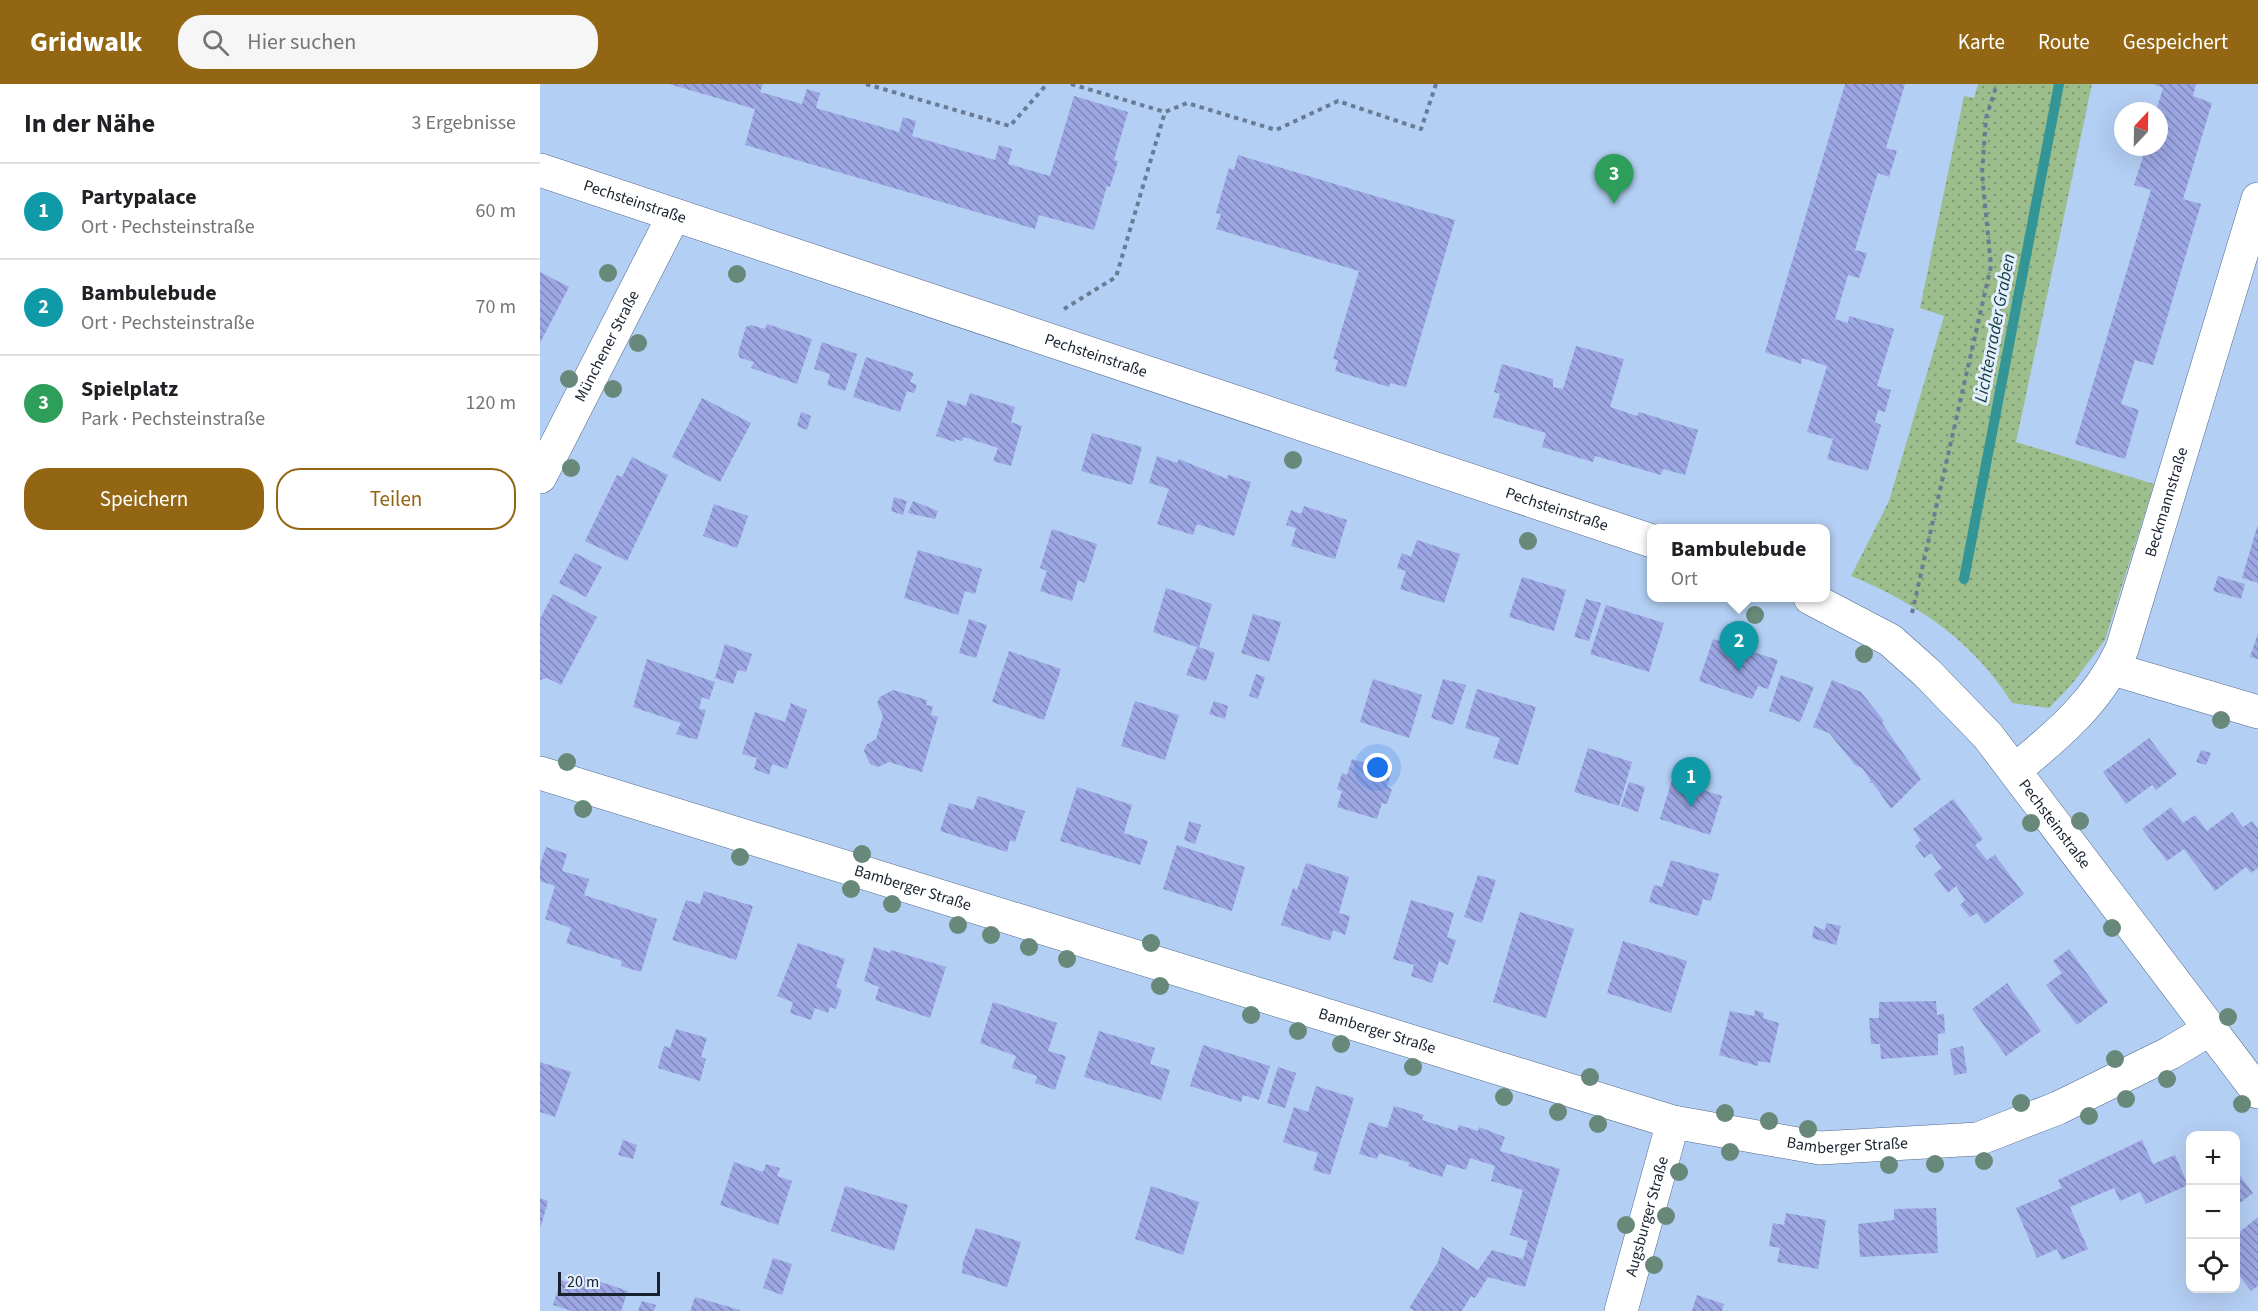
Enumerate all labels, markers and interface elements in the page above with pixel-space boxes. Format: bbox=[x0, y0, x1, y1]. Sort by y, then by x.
search box bbox=[178, 15, 598, 69]
text: Gridwalk bbox=[30, 22, 142, 62]
icon: search bbox=[199, 26, 232, 59]
text: Hier suchen bbox=[247, 26, 356, 58]
text: Karte bbox=[1958, 27, 2005, 57]
text: Route bbox=[2038, 27, 2090, 57]
text: Gespeichert bbox=[2123, 27, 2228, 57]
north arrow bbox=[2114, 102, 2168, 156]
text: In der Nähe bbox=[24, 105, 155, 142]
text: 3 Ergebnisse bbox=[411, 109, 516, 137]
pin: 3 bbox=[1594, 154, 1634, 204]
street label: Pechsteinstraße bbox=[581, 174, 689, 229]
text: Partypalace bbox=[81, 181, 197, 213]
text: 1 bbox=[38, 197, 49, 225]
text: 60 m bbox=[476, 197, 516, 225]
text: Ort · Pechsteinstraße bbox=[81, 213, 255, 241]
water label: Lichtenrader Graben bbox=[1968, 251, 2022, 405]
text: Bambulebude bbox=[81, 277, 217, 309]
street label: Münchener Straße bbox=[569, 287, 645, 406]
text: 2 bbox=[38, 293, 49, 321]
text: 70 m bbox=[476, 293, 516, 321]
text: Ort · Pechsteinstraße bbox=[81, 309, 255, 337]
street label: Pechsteinstraße bbox=[1042, 328, 1150, 383]
text: Spielplatz bbox=[81, 373, 178, 405]
text: 3 bbox=[38, 389, 49, 417]
text: 120 m bbox=[466, 389, 516, 417]
text: Park · Pechsteinstraße bbox=[81, 405, 265, 433]
street label: Beckmannstraße bbox=[2139, 445, 2193, 560]
button: Speichern bbox=[24, 468, 264, 530]
button: Teilen bbox=[276, 468, 516, 530]
street label: Pechsteinstraße bbox=[1503, 482, 1611, 537]
popup bbox=[1647, 524, 1830, 602]
text: Bambulebude bbox=[1671, 533, 1806, 565]
text: Ort bbox=[1671, 565, 1698, 593]
pin: 2 bbox=[1720, 622, 1758, 671]
your location bbox=[1363, 753, 1392, 782]
pin: 1 bbox=[1672, 758, 1710, 807]
street label: Pechsteinstraße bbox=[2014, 775, 2096, 873]
street label: Bamberger Straße bbox=[851, 859, 974, 916]
street label: Bamberger Straße bbox=[1316, 1002, 1439, 1059]
street label: Bamberger Straße bbox=[1785, 1131, 1909, 1159]
map controls bbox=[2186, 1131, 2240, 1293]
button: + bbox=[2186, 1131, 2240, 1185]
street label: Augsburger Straße bbox=[1620, 1154, 1674, 1279]
button: − bbox=[2186, 1185, 2240, 1239]
button: locate bbox=[2186, 1239, 2240, 1293]
scale bar bbox=[558, 1269, 660, 1296]
text: 20 m bbox=[567, 1271, 599, 1293]

